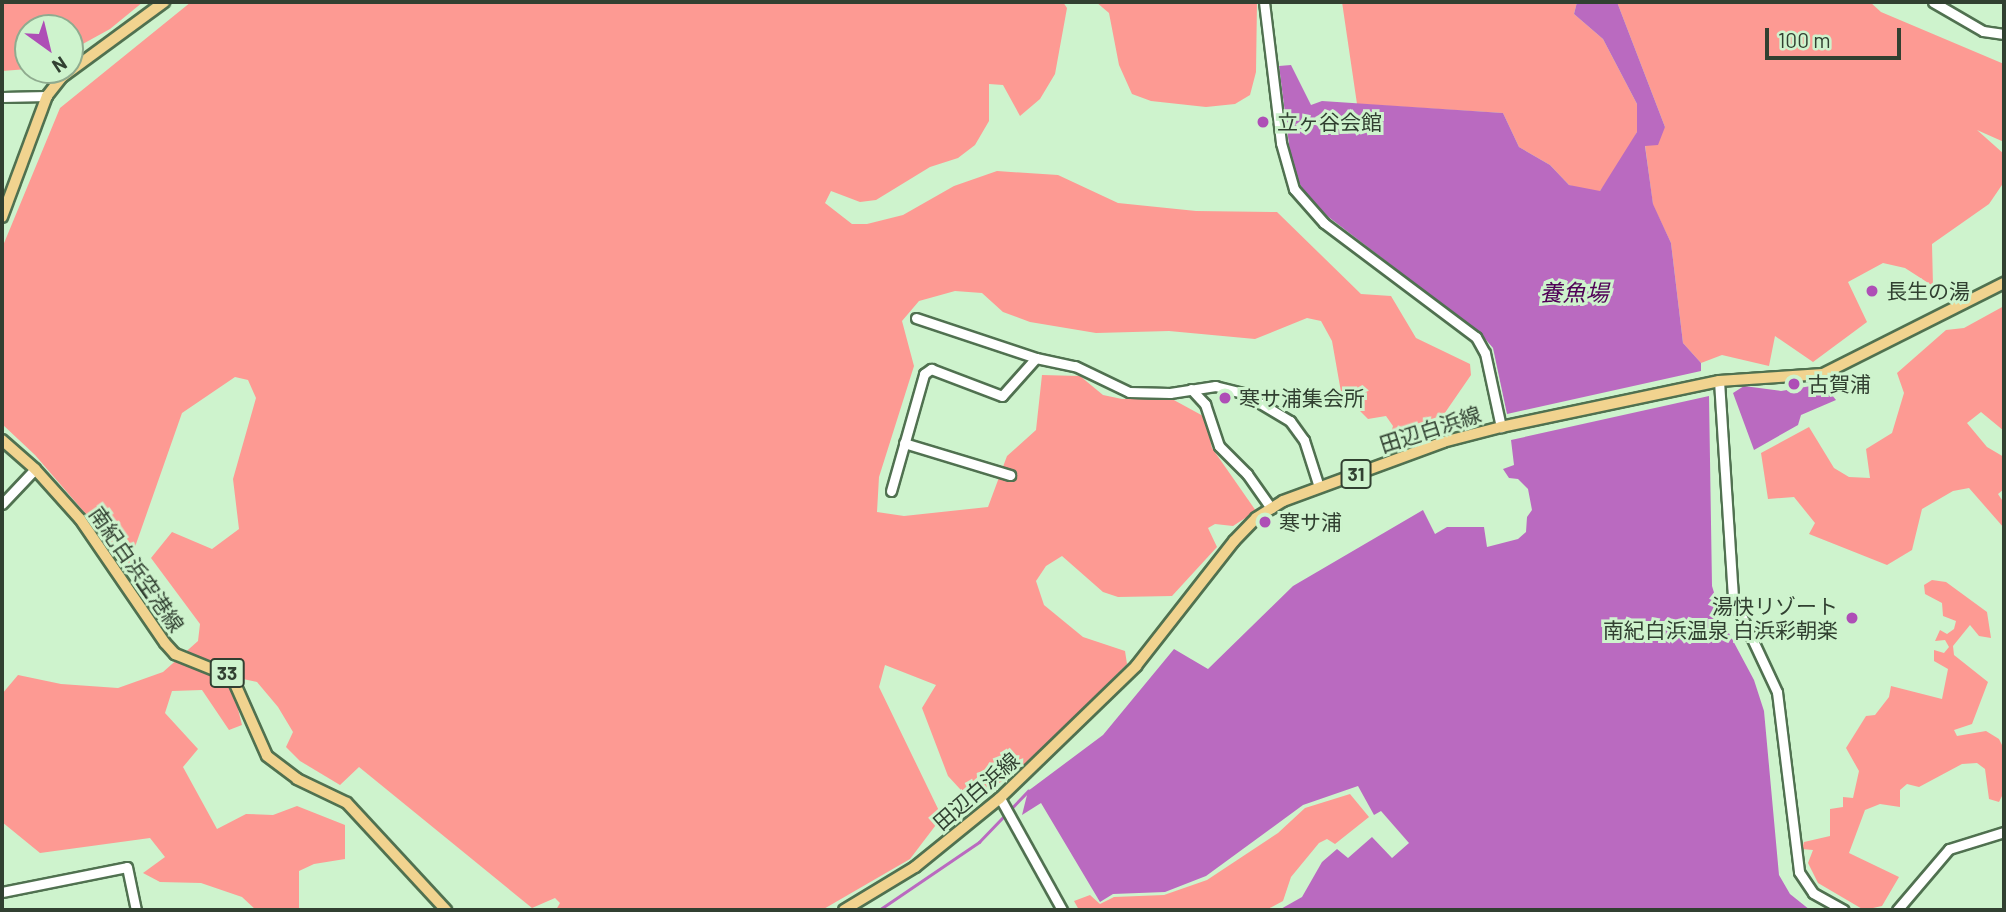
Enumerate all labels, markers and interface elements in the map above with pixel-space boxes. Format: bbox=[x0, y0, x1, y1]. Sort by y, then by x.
north arrow bbox=[14, 14, 84, 84]
scale bar bbox=[1768, 14, 1904, 58]
text: 100 m bbox=[1778, 27, 1831, 52]
text: N bbox=[48, 52, 72, 78]
place label: 立ヶ谷会館 bbox=[1277, 109, 1382, 135]
marker: 立ヶ谷会館 bbox=[1255, 114, 1271, 130]
water label: 養魚場 bbox=[1540, 278, 1608, 306]
place label: 長生の湯 bbox=[1886, 278, 1970, 304]
marker: 長生の湯 bbox=[1864, 283, 1880, 299]
place label: 古賀浦 bbox=[1808, 371, 1871, 397]
marker: 古賀浦 bbox=[1786, 376, 1802, 392]
place label: 寒サ浦集会所 bbox=[1239, 385, 1365, 411]
marker: 寒サ浦集会所 bbox=[1217, 390, 1233, 406]
street label: 田辺白浜線 bbox=[1376, 401, 1484, 457]
road number: 31 bbox=[1340, 458, 1372, 489]
street label: 南紀白浜空港線 bbox=[85, 502, 189, 636]
place label: 寒サ浦 bbox=[1279, 509, 1342, 535]
marker: 寒サ浦 bbox=[1257, 514, 1273, 530]
place label: 湯快リゾート 南紀白浜温泉 白浜彩朝楽 bbox=[1603, 593, 1838, 643]
marker: 湯快リゾート 南紀白浜温泉 白浜彩朝楽 bbox=[1844, 610, 1860, 626]
road number: 33 bbox=[210, 658, 244, 688]
street label: 田辺白浜線 bbox=[928, 747, 1024, 835]

